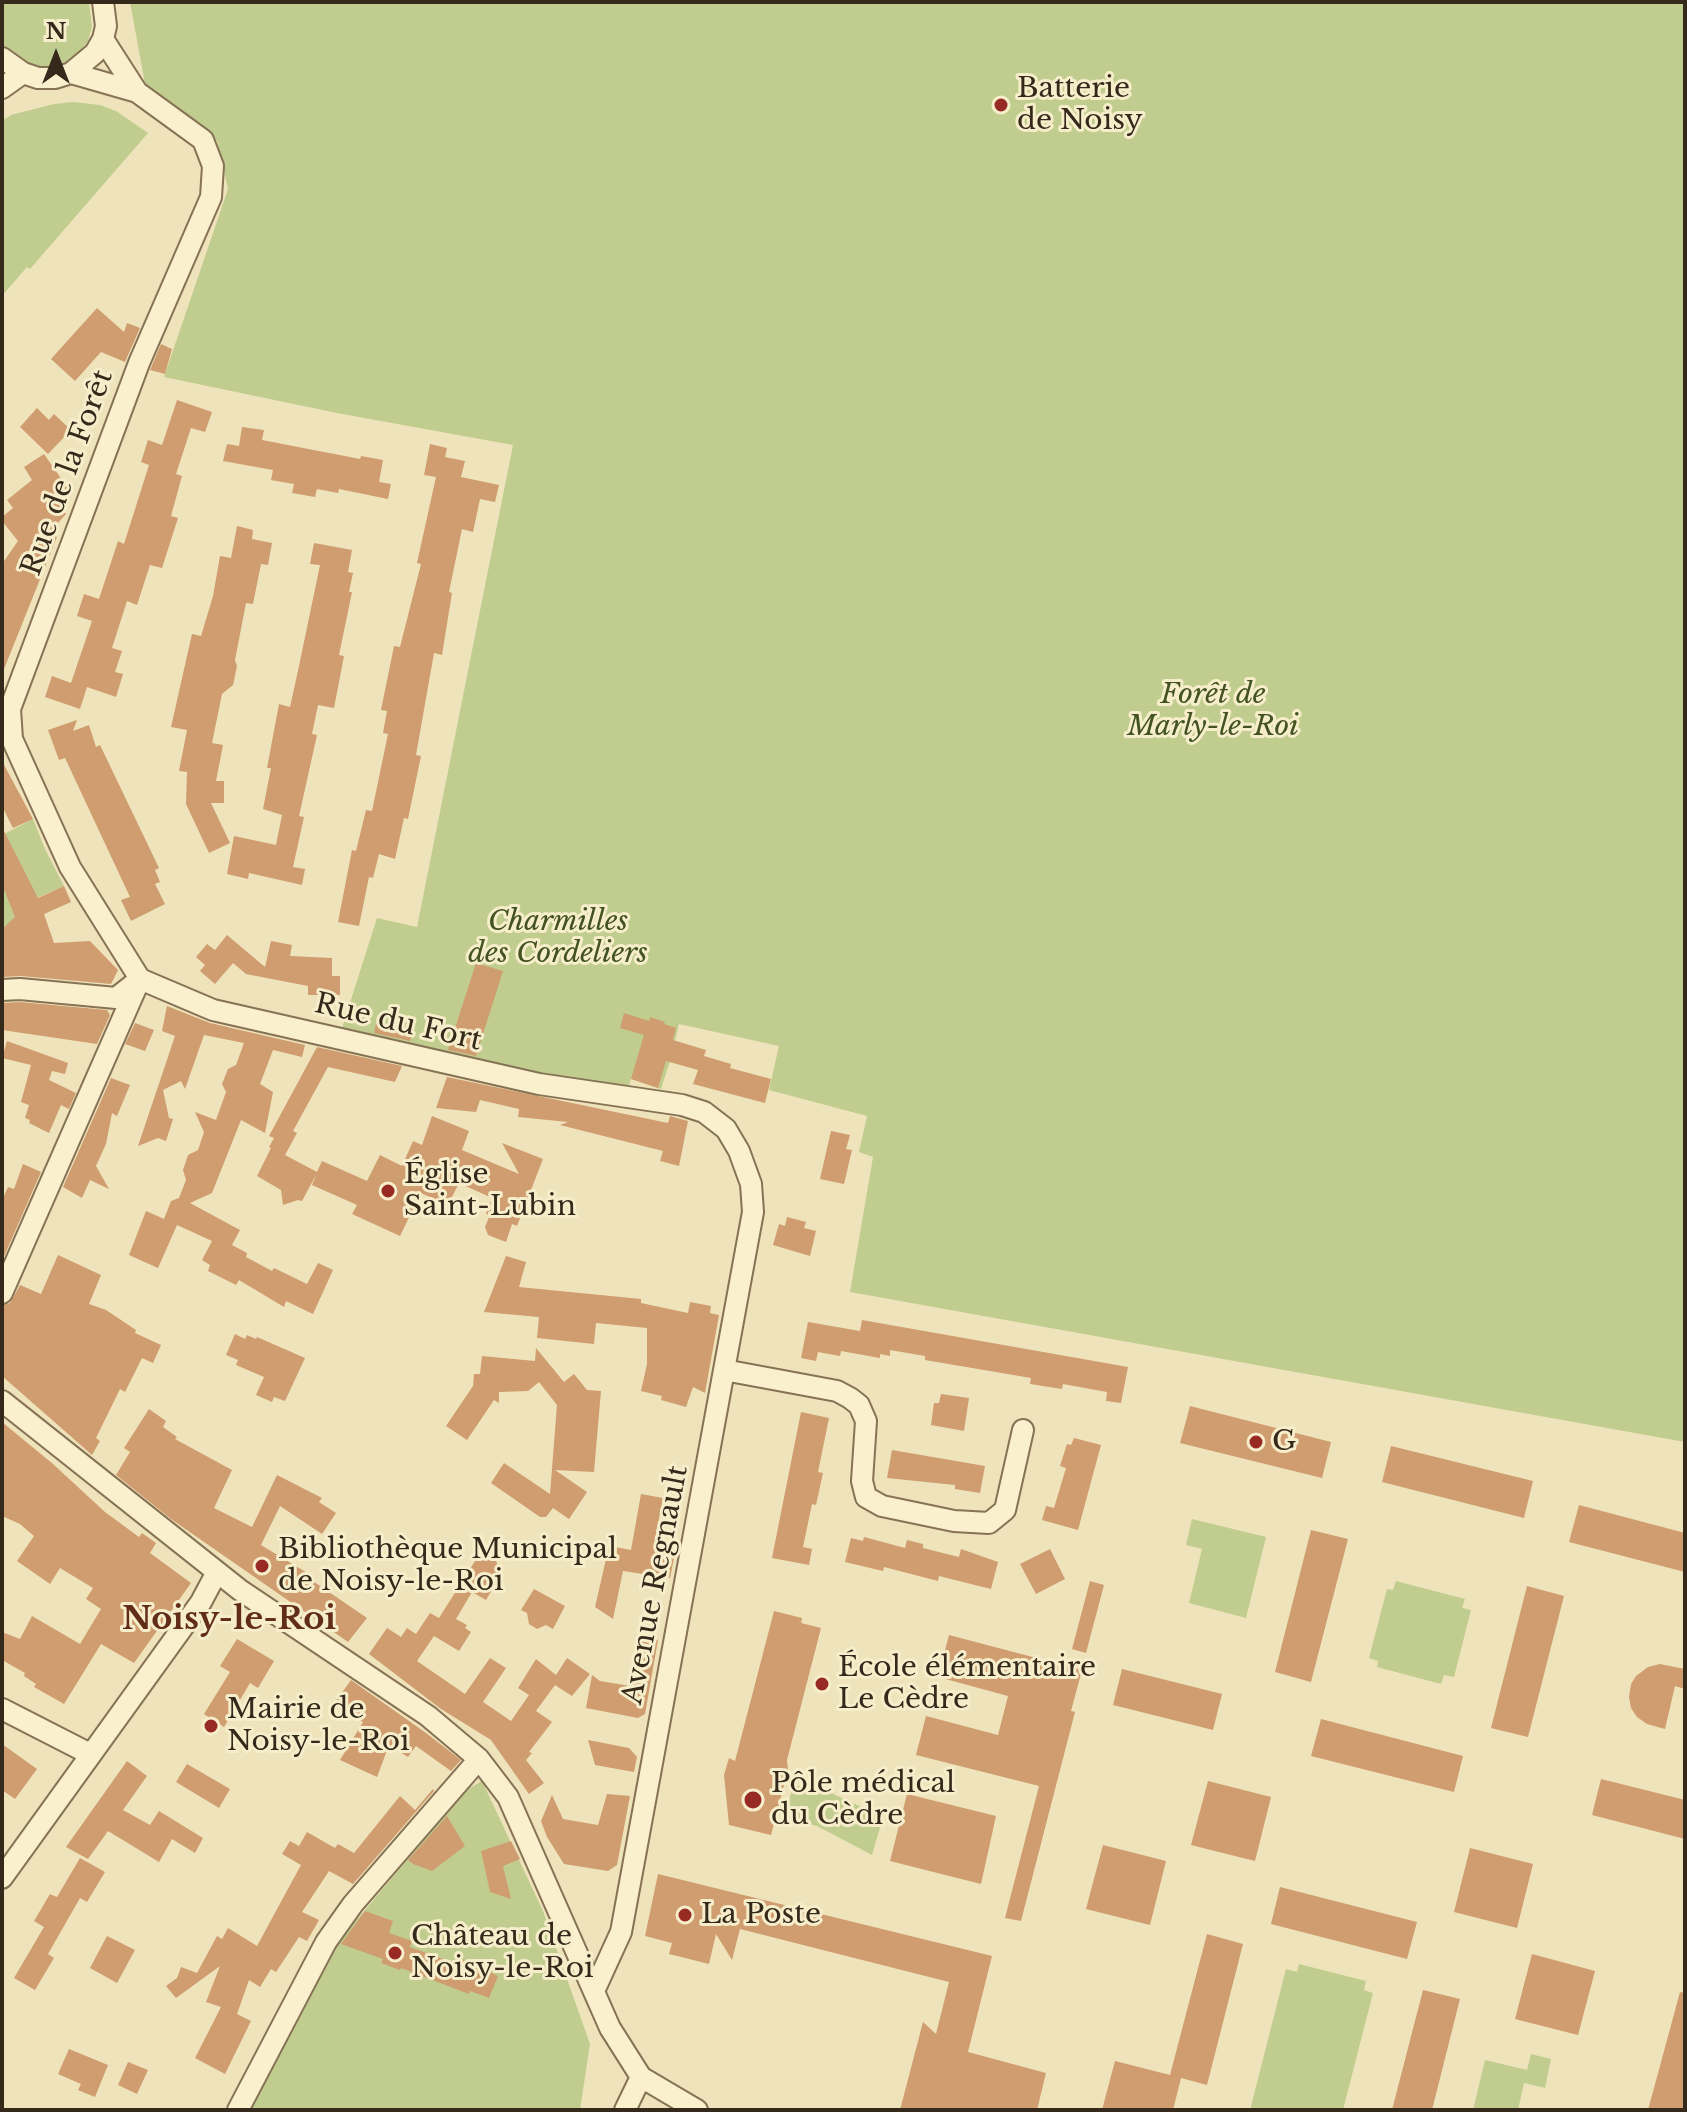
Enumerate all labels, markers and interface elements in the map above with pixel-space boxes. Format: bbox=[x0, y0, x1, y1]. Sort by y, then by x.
north arrow bbox=[16, 16, 96, 96]
text: N bbox=[46, 18, 66, 45]
place label: Batterie de Noisy bbox=[1017, 72, 1143, 138]
marker: Batterie de Noisy bbox=[992, 96, 1010, 114]
street label: Rue de la Forêt bbox=[15, 366, 121, 580]
park label: Forêt de Marly-le-Roi bbox=[1127, 678, 1299, 744]
park label: Charmilles des Cordeliers bbox=[468, 905, 648, 971]
street label: Rue du Fort bbox=[311, 987, 485, 1059]
place label: Église Saint-Lubin bbox=[404, 1158, 576, 1224]
marker: Église Saint-Lubin bbox=[379, 1182, 397, 1200]
place label: G bbox=[1272, 1425, 1296, 1459]
marker: G bbox=[1247, 1433, 1265, 1451]
street label: Avenue Regnault bbox=[616, 1463, 696, 1707]
place label: Bibliothèque Municipal de Noisy-le-Roi bbox=[278, 1533, 617, 1599]
marker: Bibliothèque Municipal de Noisy-le-Roi bbox=[253, 1557, 271, 1575]
district label: Noisy-le-Roi bbox=[122, 1601, 336, 1639]
place label: École élémentaire Le Cèdre bbox=[838, 1651, 1096, 1717]
marker: École élémentaire Le Cèdre bbox=[813, 1675, 831, 1693]
place label: Mairie de Noisy-le-Roi bbox=[227, 1693, 410, 1759]
marker: Mairie de Noisy-le-Roi bbox=[202, 1717, 220, 1735]
place label: Pôle médical du Cèdre bbox=[771, 1767, 955, 1833]
marker: Pôle médical du Cèdre bbox=[742, 1789, 764, 1811]
place label: La Poste bbox=[701, 1898, 821, 1932]
marker: La Poste bbox=[676, 1906, 694, 1924]
place label: Château de Noisy-le-Roi bbox=[411, 1920, 594, 1986]
marker: Château de Noisy-le-Roi bbox=[386, 1944, 404, 1962]

